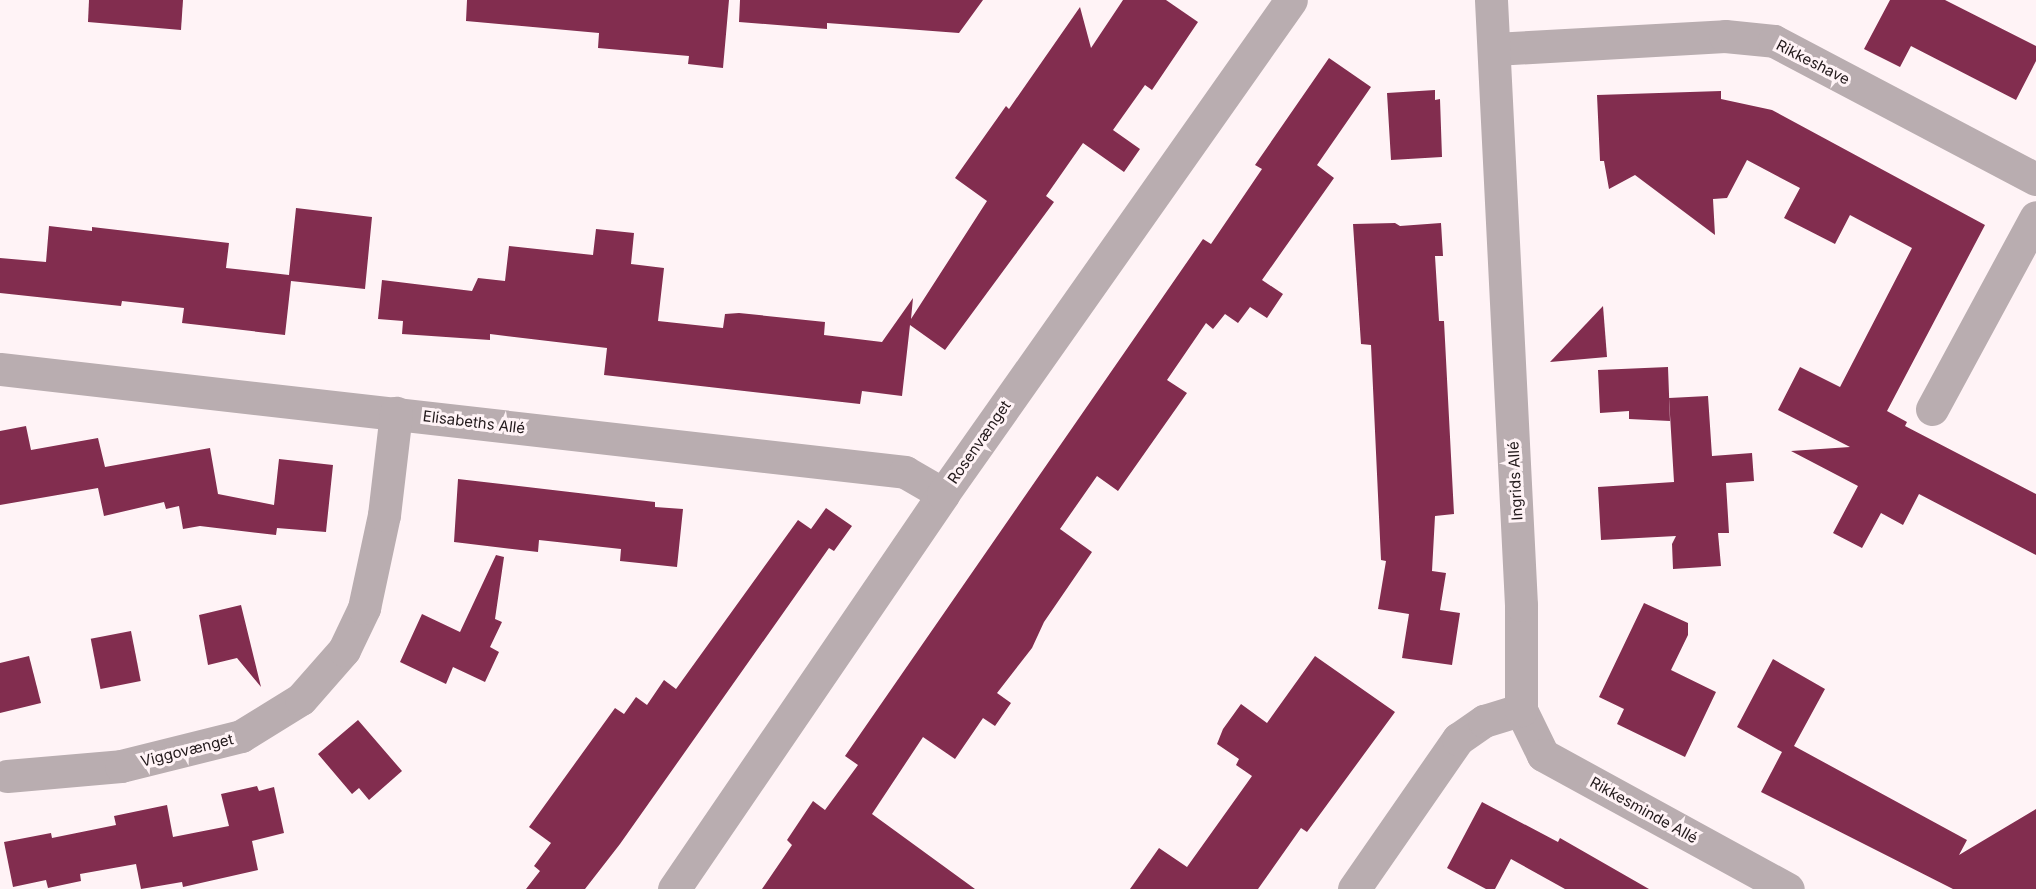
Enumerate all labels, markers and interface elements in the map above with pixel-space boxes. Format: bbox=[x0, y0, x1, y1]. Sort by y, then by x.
street label: Rikkeshave bbox=[1773, 36, 1853, 88]
street label: Rosenvænget bbox=[944, 397, 1014, 487]
street label: Elisabeths Allé bbox=[422, 407, 526, 437]
street label: Ingrids Allé bbox=[1504, 441, 1526, 521]
street label: Viggovænget bbox=[139, 730, 235, 770]
street label: Rikkesminde Allé bbox=[1587, 773, 1701, 847]

